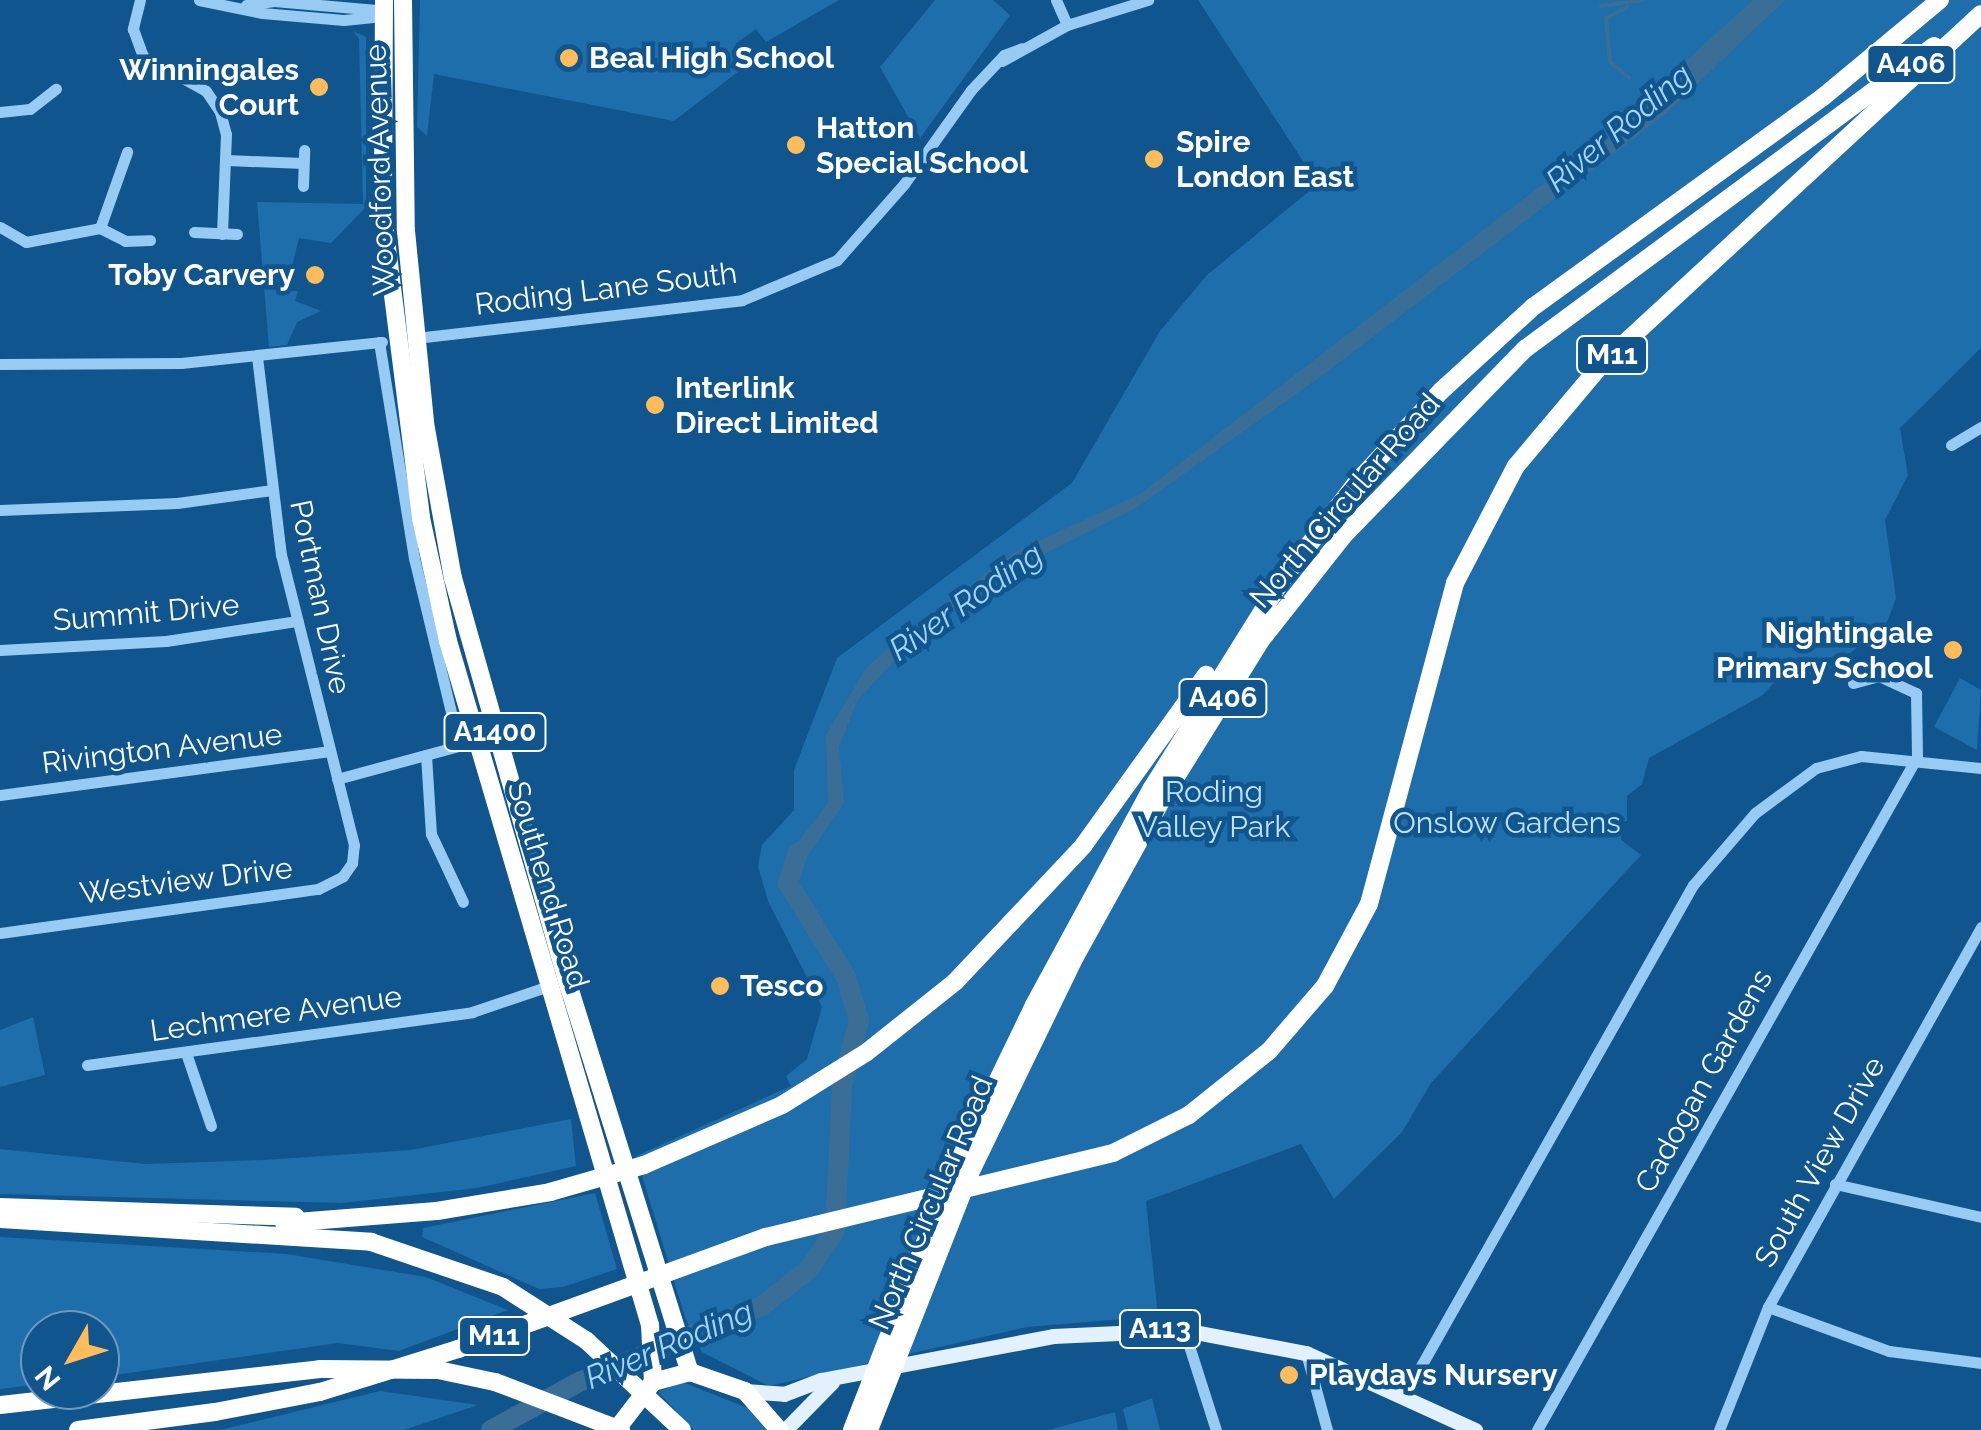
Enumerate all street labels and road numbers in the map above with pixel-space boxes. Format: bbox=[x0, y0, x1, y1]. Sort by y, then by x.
road number: A406 bbox=[1866, 41, 1956, 87]
street label: Woodford Avenue bbox=[358, 43, 402, 297]
street label: Roding Lane South bbox=[473, 255, 739, 323]
road number: M11 bbox=[1574, 332, 1650, 378]
street label: North Circular Road bbox=[1242, 386, 1448, 616]
street label: Portman Drive bbox=[282, 497, 358, 697]
street label: Summit Drive bbox=[51, 587, 241, 639]
road number: A406 bbox=[1178, 675, 1268, 721]
road number: A1400 bbox=[442, 709, 548, 755]
street label: Rivington Avenue bbox=[39, 716, 285, 782]
street label: Southend Road bbox=[499, 777, 597, 993]
street label: Westview Drive bbox=[77, 850, 295, 912]
street label: Cadogan Gardens bbox=[1628, 963, 1780, 1199]
street label: Lechmere Avenue bbox=[147, 978, 405, 1050]
street label: South View Drive bbox=[1747, 1050, 1893, 1274]
street label: North Circular Road bbox=[861, 1071, 1001, 1335]
road number: A113 bbox=[1118, 1306, 1202, 1352]
road number: M11 bbox=[456, 1313, 532, 1359]

